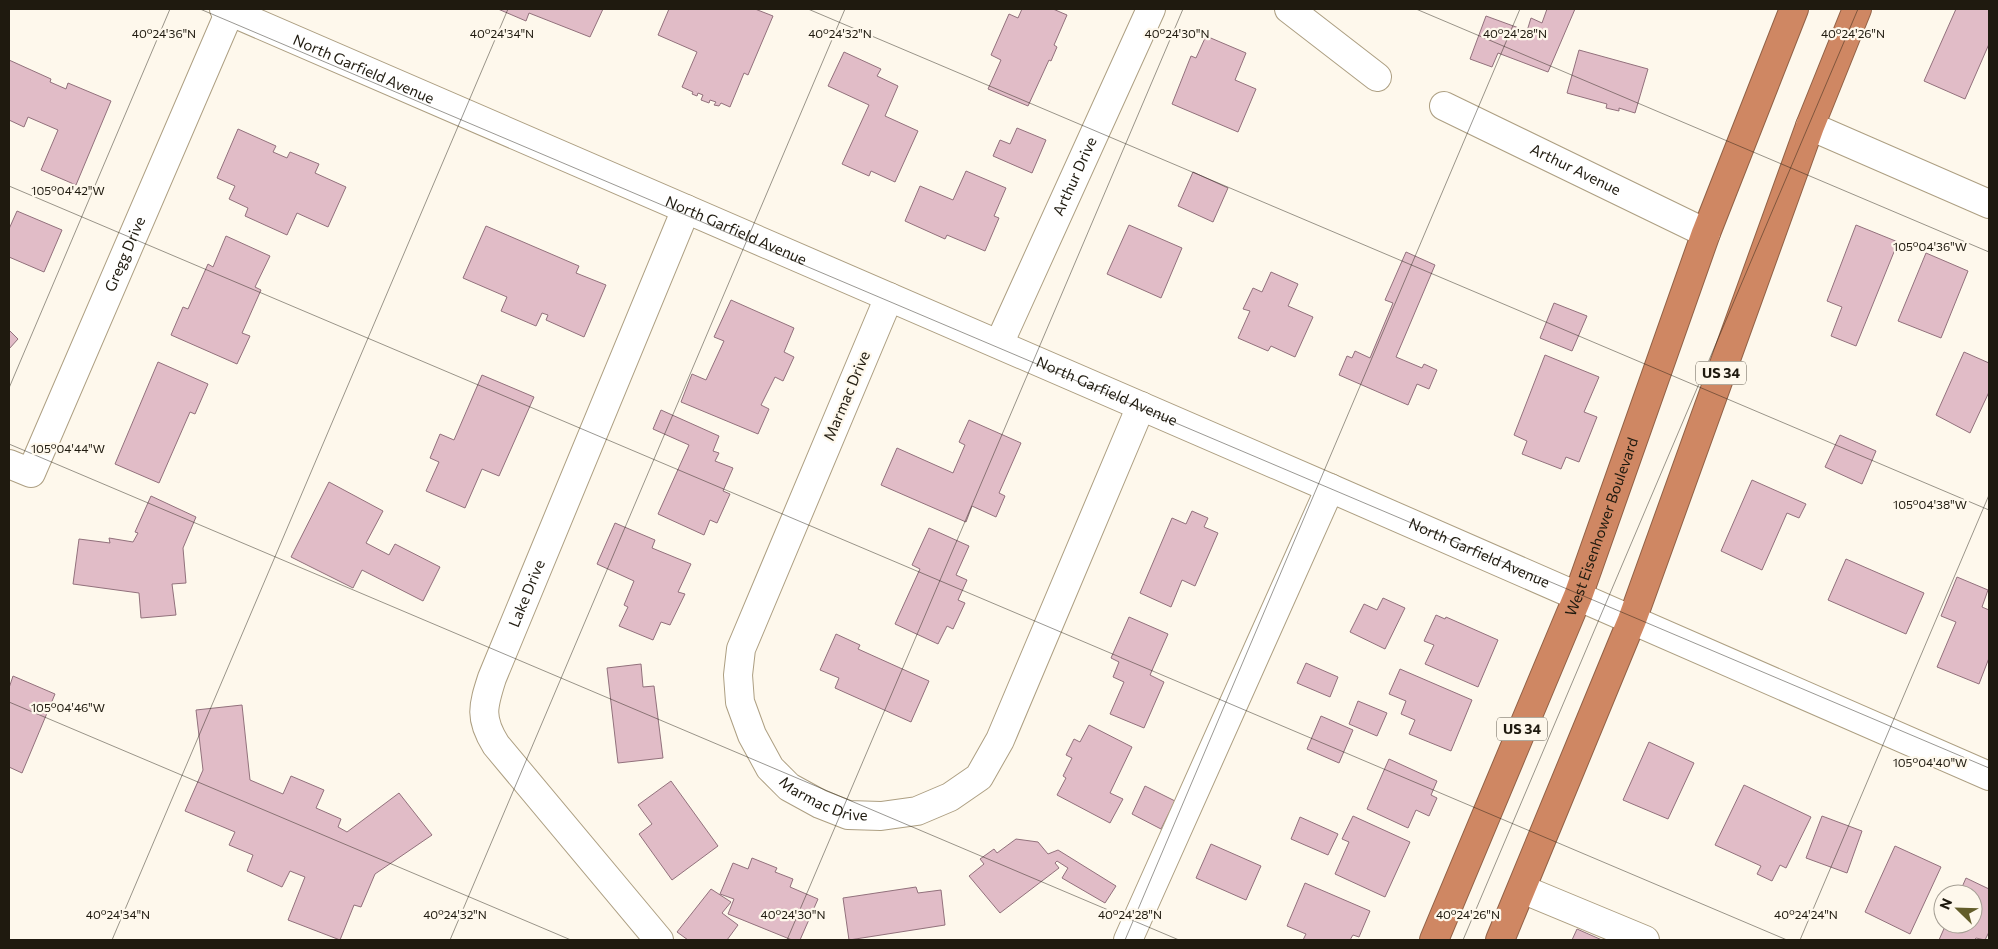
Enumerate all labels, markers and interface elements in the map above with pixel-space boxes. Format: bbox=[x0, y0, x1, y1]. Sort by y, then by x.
text: 40°24'36"N bbox=[132, 26, 196, 40]
text: 40°24'34"N bbox=[470, 26, 534, 40]
text: 40°24'32"N bbox=[808, 26, 872, 40]
text: 40°24'30"N bbox=[1145, 26, 1209, 40]
text: 40°24'28"N bbox=[1483, 26, 1547, 40]
text: 40°24'26"N bbox=[1821, 26, 1885, 40]
street label: North Garfield Avenue bbox=[291, 30, 437, 107]
street label: Arthur Drive bbox=[1048, 134, 1100, 218]
street label: Arthur Avenue bbox=[1528, 139, 1624, 198]
text: 105°04'42"W bbox=[31, 183, 105, 197]
street label: North Garfield Avenue bbox=[663, 191, 810, 268]
street label: Gregg Drive bbox=[100, 213, 148, 294]
text: 105°04'36"W bbox=[1893, 239, 1967, 253]
street label: Marmac Drive bbox=[819, 348, 873, 443]
street label: North Garfield Avenue bbox=[1034, 352, 1181, 429]
road number: US 34 bbox=[1696, 362, 1746, 384]
street label: West Eisenhower Boulevard bbox=[1561, 435, 1641, 619]
text: 105°04'44"W bbox=[31, 441, 105, 455]
text: 105°04'38"W bbox=[1893, 497, 1967, 511]
street label: North Garfield Avenue bbox=[1406, 514, 1553, 591]
street label: Lake Drive bbox=[504, 557, 548, 630]
text: 105°04'46"W bbox=[31, 700, 105, 714]
road number: US 34 bbox=[1497, 718, 1547, 741]
text: 105°04'40"W bbox=[1893, 755, 1967, 769]
street label: Marmac Drive bbox=[776, 773, 868, 824]
north arrow bbox=[1933, 884, 1983, 934]
text: N bbox=[1936, 896, 1955, 912]
text: 40°24'34"N bbox=[86, 907, 150, 921]
text: 40°24'32"N bbox=[423, 907, 487, 921]
text: 40°24'30"N bbox=[761, 907, 825, 921]
text: 40°24'28"N bbox=[1098, 907, 1162, 921]
text: 40°24'26"N bbox=[1436, 907, 1500, 921]
text: 40°24'24"N bbox=[1774, 907, 1838, 921]

